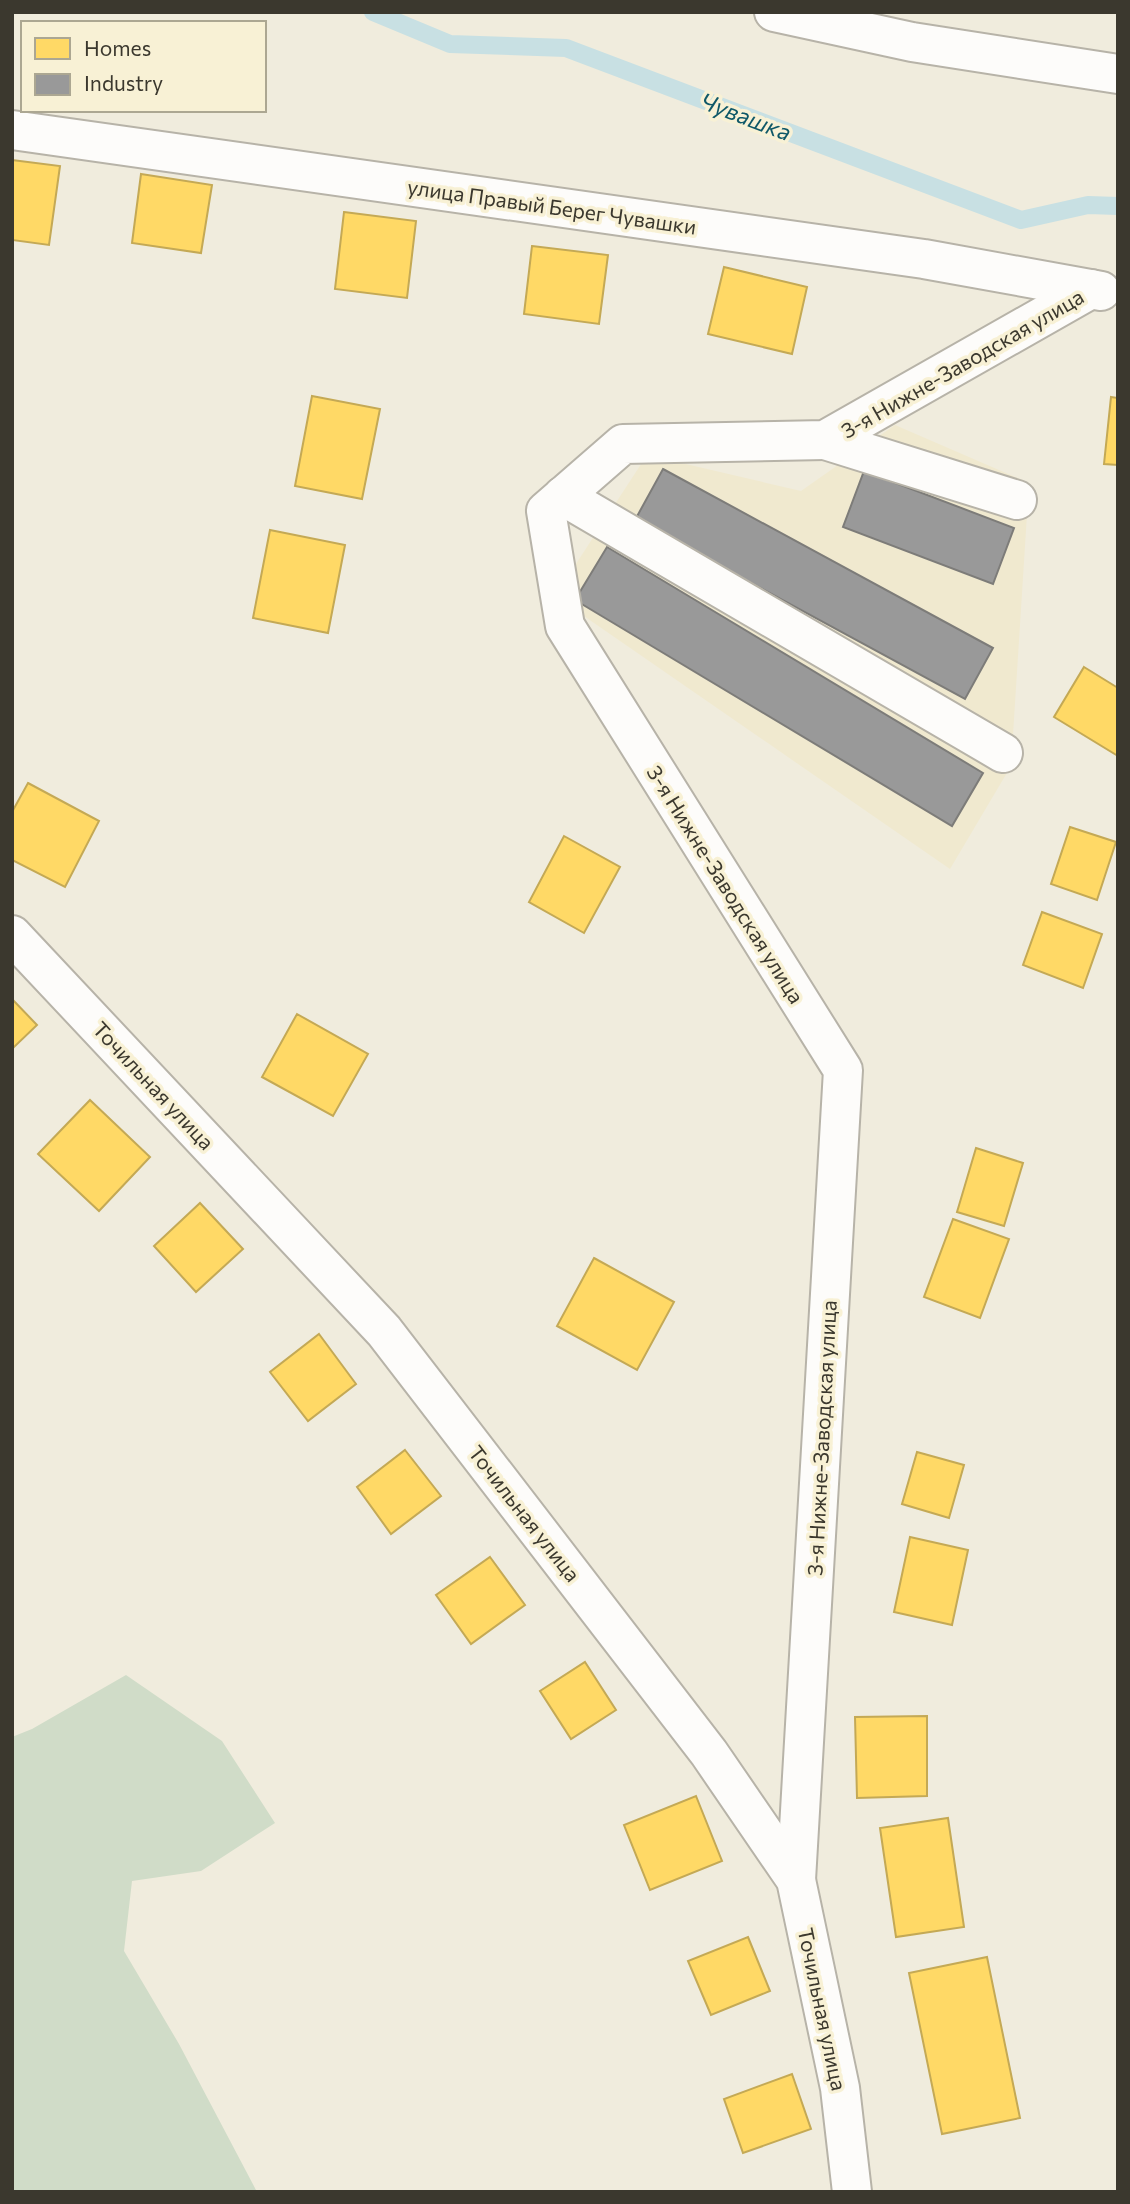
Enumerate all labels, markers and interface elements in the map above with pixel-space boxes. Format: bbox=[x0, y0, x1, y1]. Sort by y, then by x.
legend bbox=[21, 21, 266, 112]
text: Homes bbox=[84, 35, 151, 60]
text: Industry bbox=[84, 70, 163, 95]
water label: Чувашка bbox=[697, 86, 795, 146]
street label: улица Правый Берег Чувашки bbox=[406, 173, 698, 239]
street label: 3-я Нижне-Заводская улица bbox=[836, 283, 1088, 443]
street label: 3-я Нижне-Заводская улица bbox=[642, 760, 810, 1008]
street label: Точильная улица bbox=[88, 1016, 220, 1154]
street label: 3-я Нижне-Заводская улица bbox=[801, 1300, 841, 1576]
street label: Точильная улица bbox=[464, 1440, 586, 1586]
street label: Точильная улица bbox=[794, 1925, 852, 2093]

